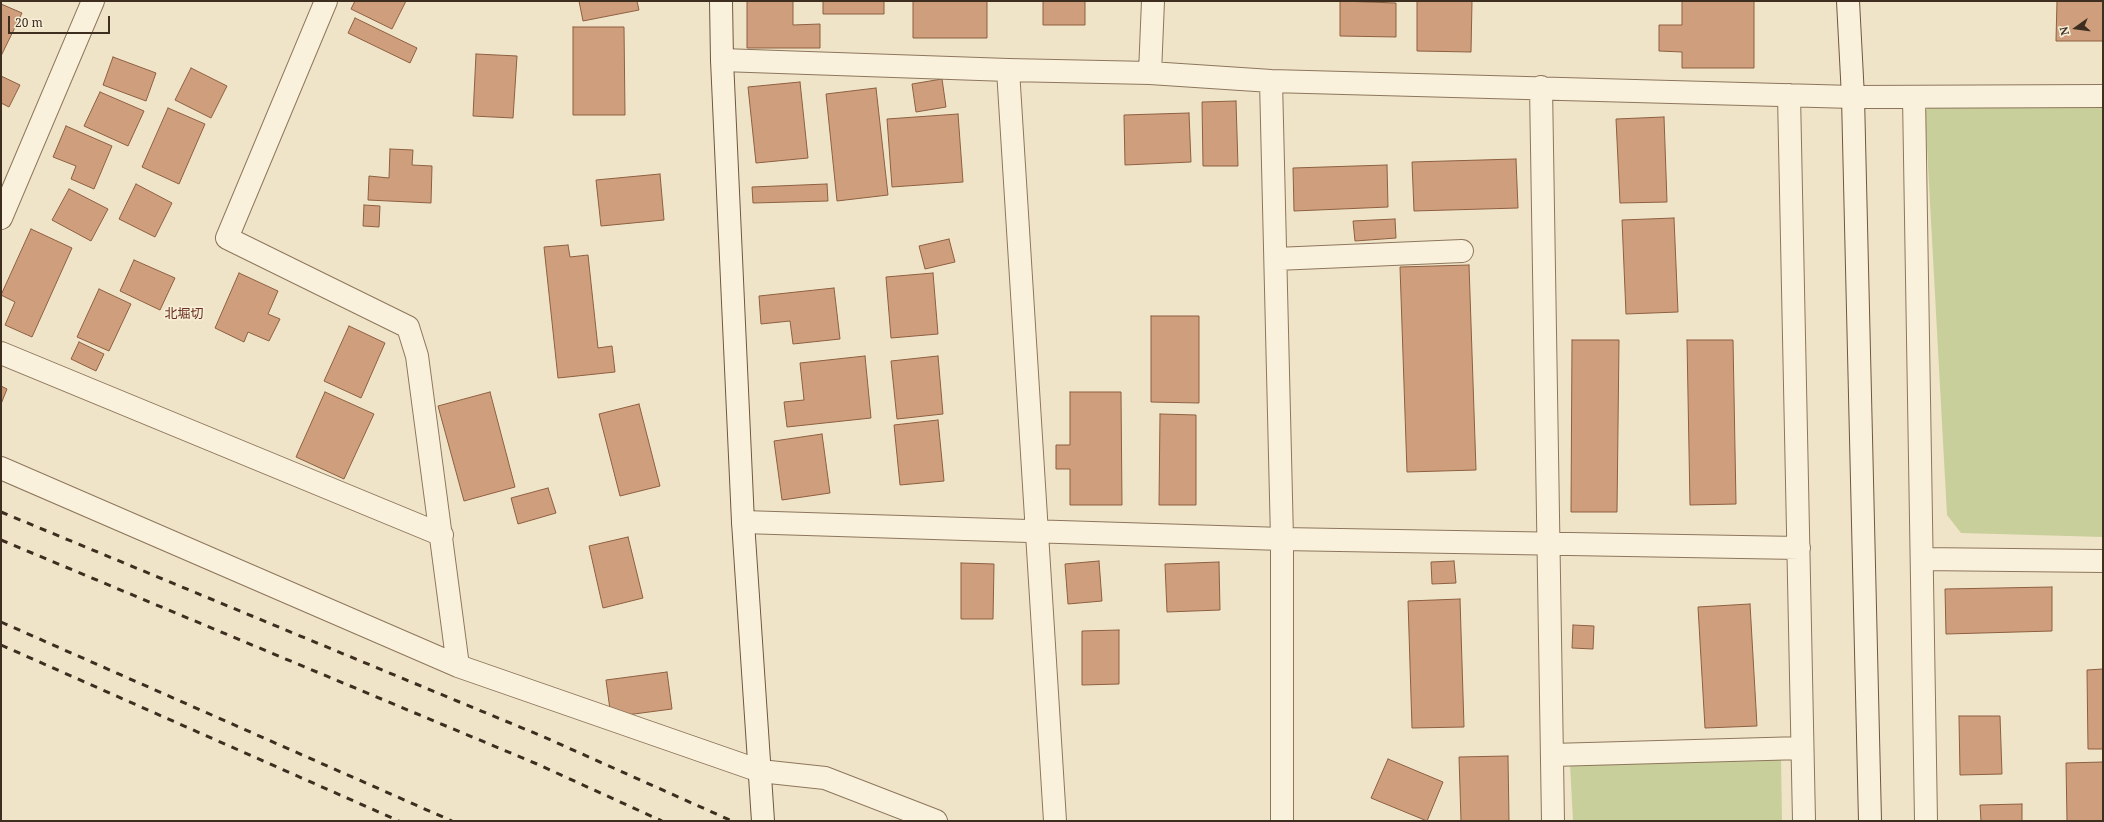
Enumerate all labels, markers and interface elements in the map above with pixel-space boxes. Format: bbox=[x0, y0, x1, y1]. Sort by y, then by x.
scale bar bbox=[10, 8, 112, 34]
north arrow bbox=[2056, 8, 2096, 48]
text: 20 m bbox=[15, 14, 43, 31]
text: N bbox=[2056, 25, 2072, 37]
district label: 北堀切 bbox=[165, 306, 203, 322]

